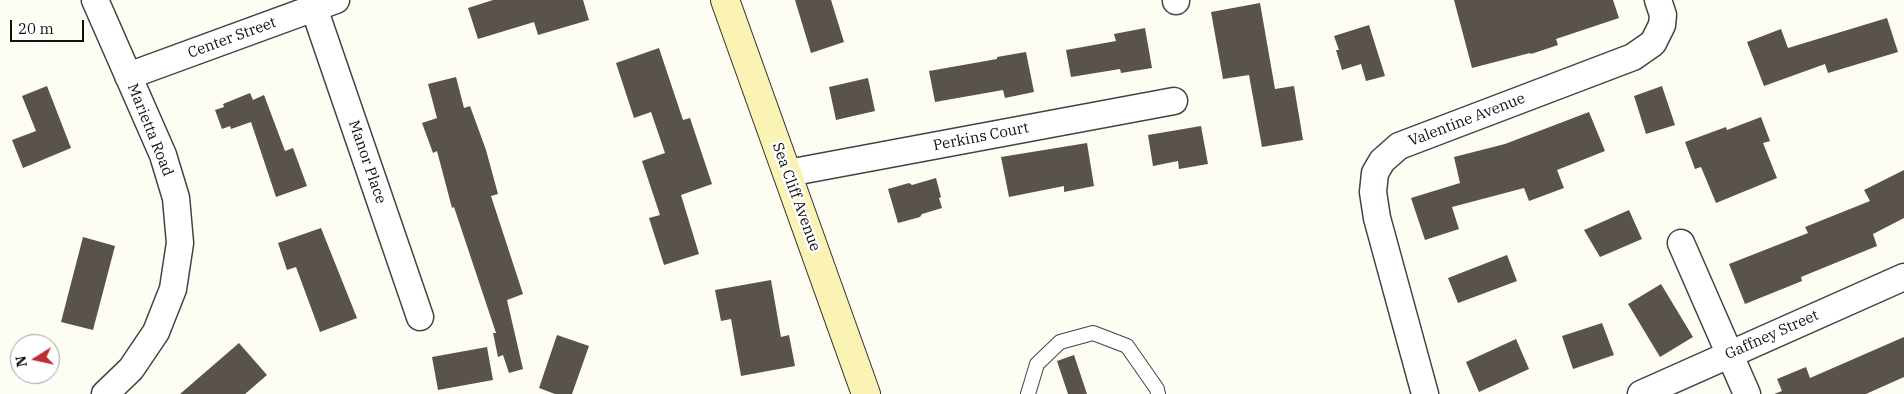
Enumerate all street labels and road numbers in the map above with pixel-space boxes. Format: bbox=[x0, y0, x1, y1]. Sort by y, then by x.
street label: Center Street bbox=[185, 14, 279, 62]
street label: Marietta Road bbox=[123, 81, 177, 179]
street label: Valentine Avenue bbox=[1406, 90, 1528, 150]
street label: Manor Place bbox=[344, 118, 390, 206]
street label: Perkins Court bbox=[932, 119, 1030, 155]
street label: Sea Cliff Avenue bbox=[768, 140, 824, 254]
street label: Gaffney Street bbox=[1722, 306, 1822, 364]

